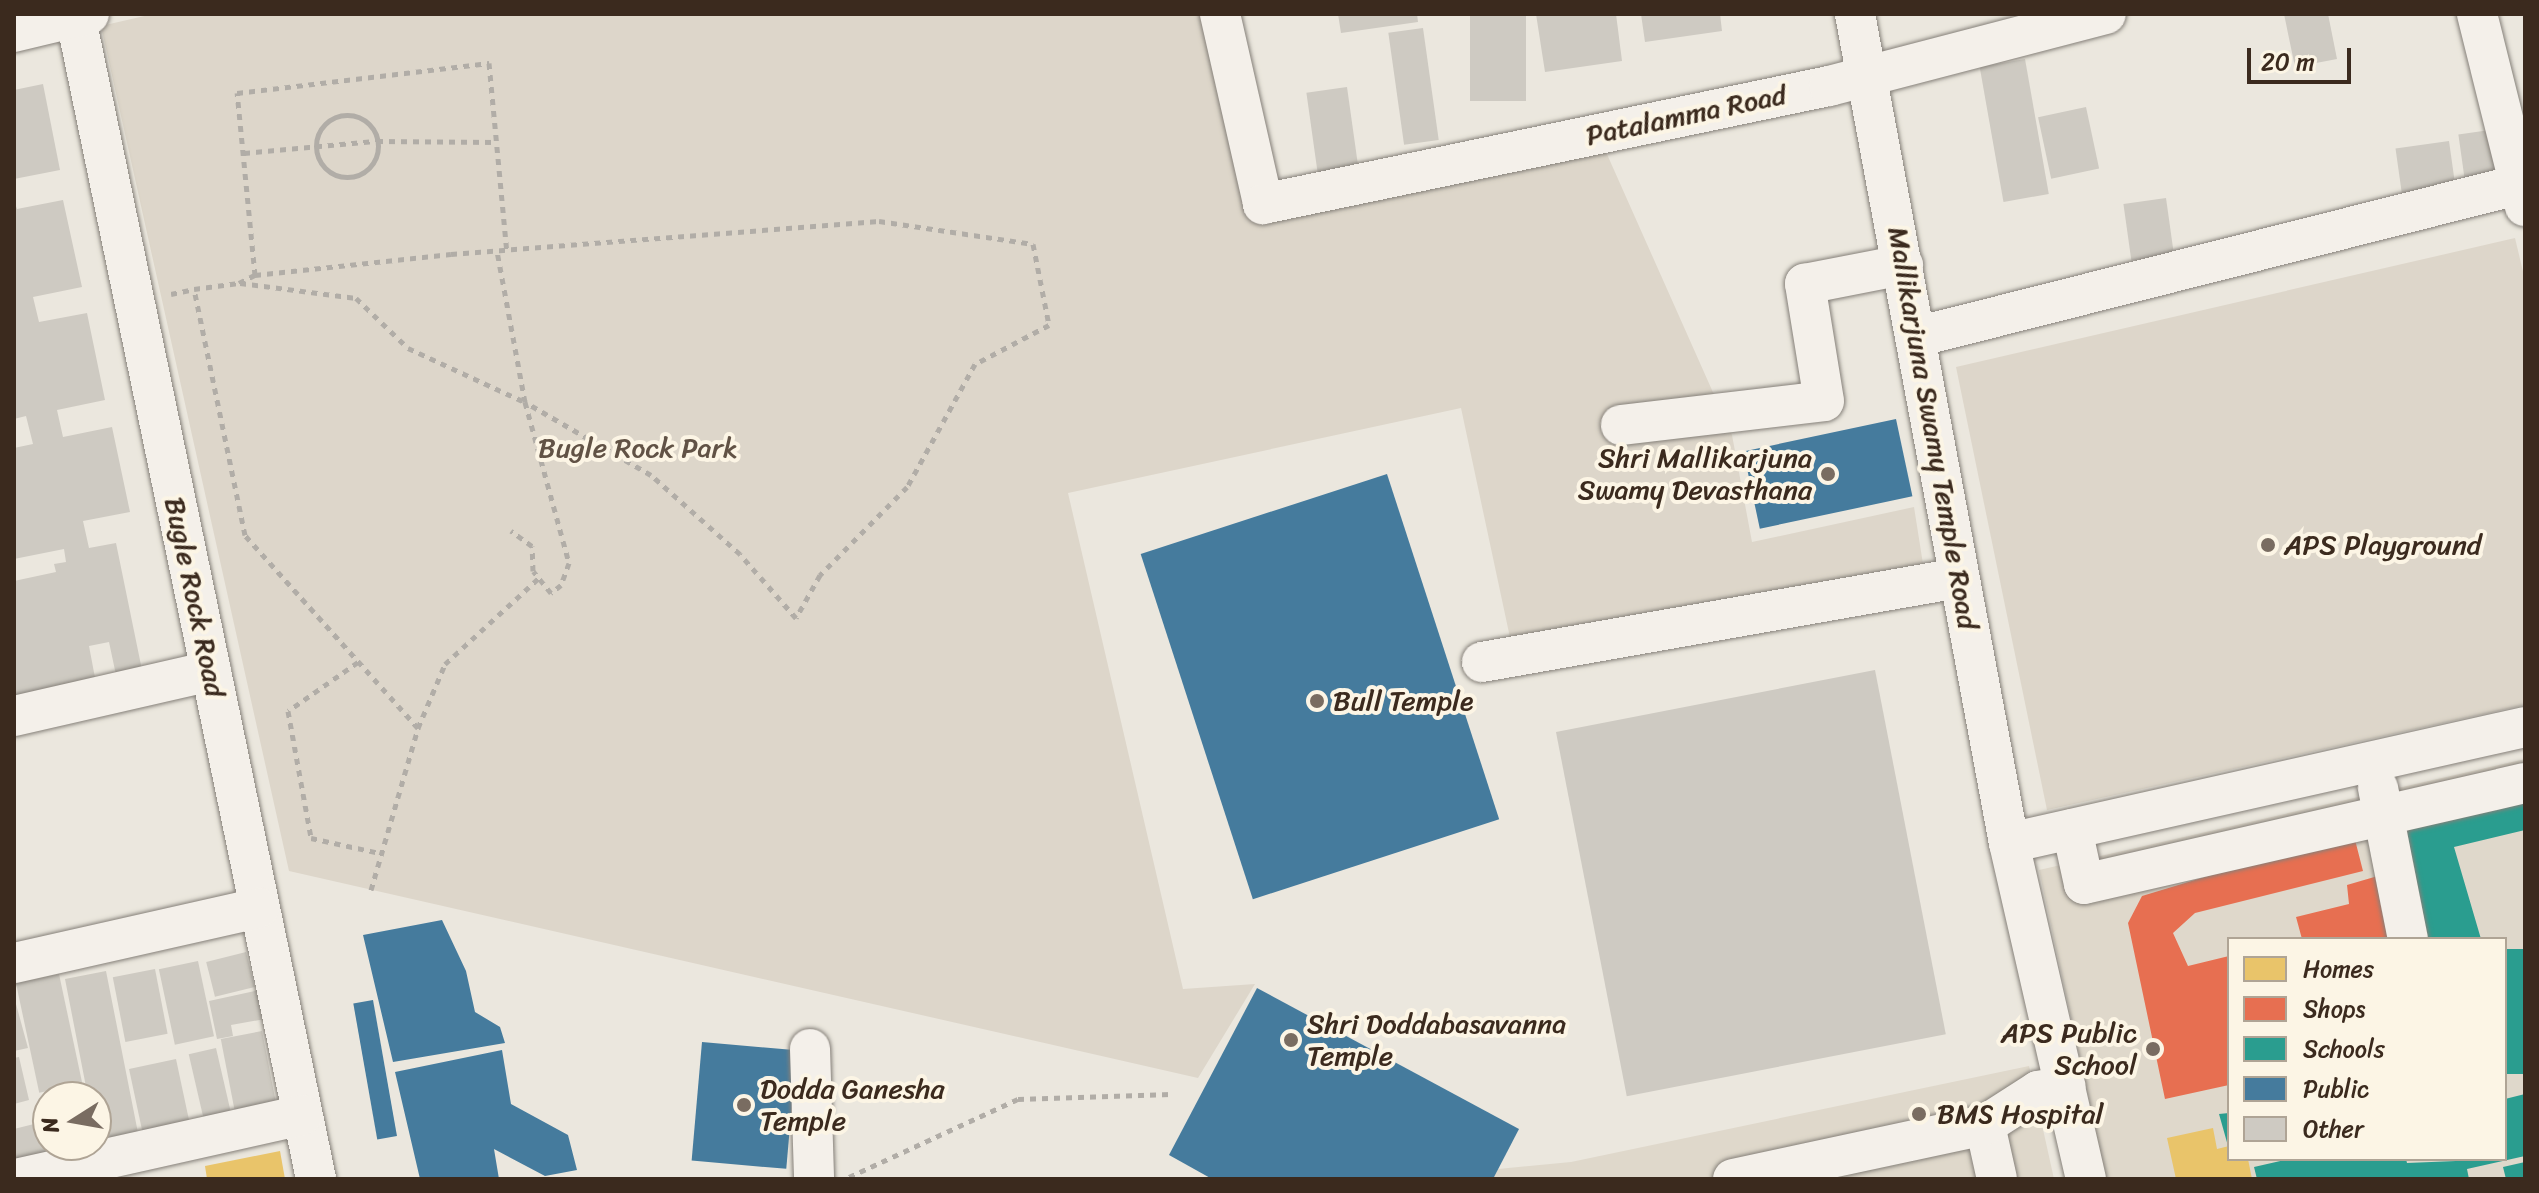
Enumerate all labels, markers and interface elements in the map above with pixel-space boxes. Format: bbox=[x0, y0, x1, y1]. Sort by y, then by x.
scale bar bbox=[2251, 32, 2355, 82]
text: 20 m bbox=[2261, 41, 2315, 83]
street label: Patalamma Road bbox=[1583, 77, 1789, 153]
street label: Mallikarjuna Swamy Temple Road bbox=[1881, 224, 1985, 632]
park label: Bugle Rock Park bbox=[537, 431, 739, 465]
place label: Shri Mallikarjuna Swamy Devasthana bbox=[1578, 441, 1812, 507]
marker: Shri Mallikarjuna Swamy Devasthana bbox=[1819, 465, 1837, 483]
street label: Bugle Rock Road bbox=[157, 494, 233, 700]
place label: APS Playground bbox=[2284, 528, 2482, 562]
marker: APS Playground bbox=[2259, 536, 2277, 554]
place label: Bull Temple bbox=[1333, 684, 1475, 718]
marker: Bull Temple bbox=[1308, 692, 1326, 710]
legend bbox=[2227, 937, 2507, 1161]
text: Homes bbox=[2303, 948, 2374, 990]
text: Shops bbox=[2303, 988, 2365, 1030]
place label: Shri Doddabasavanna Temple bbox=[1307, 1007, 1568, 1073]
place label: APS Public School bbox=[2000, 1016, 2137, 1082]
text: Schools bbox=[2303, 1028, 2385, 1070]
marker: Shri Doddabasavanna Temple bbox=[1282, 1031, 1300, 1049]
marker: APS Public School bbox=[2144, 1040, 2162, 1058]
text: Public bbox=[2303, 1068, 2369, 1110]
place label: Dodda Ganesha Temple bbox=[760, 1072, 944, 1138]
north arrow bbox=[32, 1081, 112, 1161]
marker: Dodda Ganesha Temple bbox=[735, 1096, 753, 1114]
place label: BMS Hospital bbox=[1937, 1097, 2104, 1131]
marker: BMS Hospital bbox=[1908, 1103, 1930, 1125]
text: Other bbox=[2303, 1108, 2364, 1150]
text: N bbox=[29, 1114, 71, 1136]

